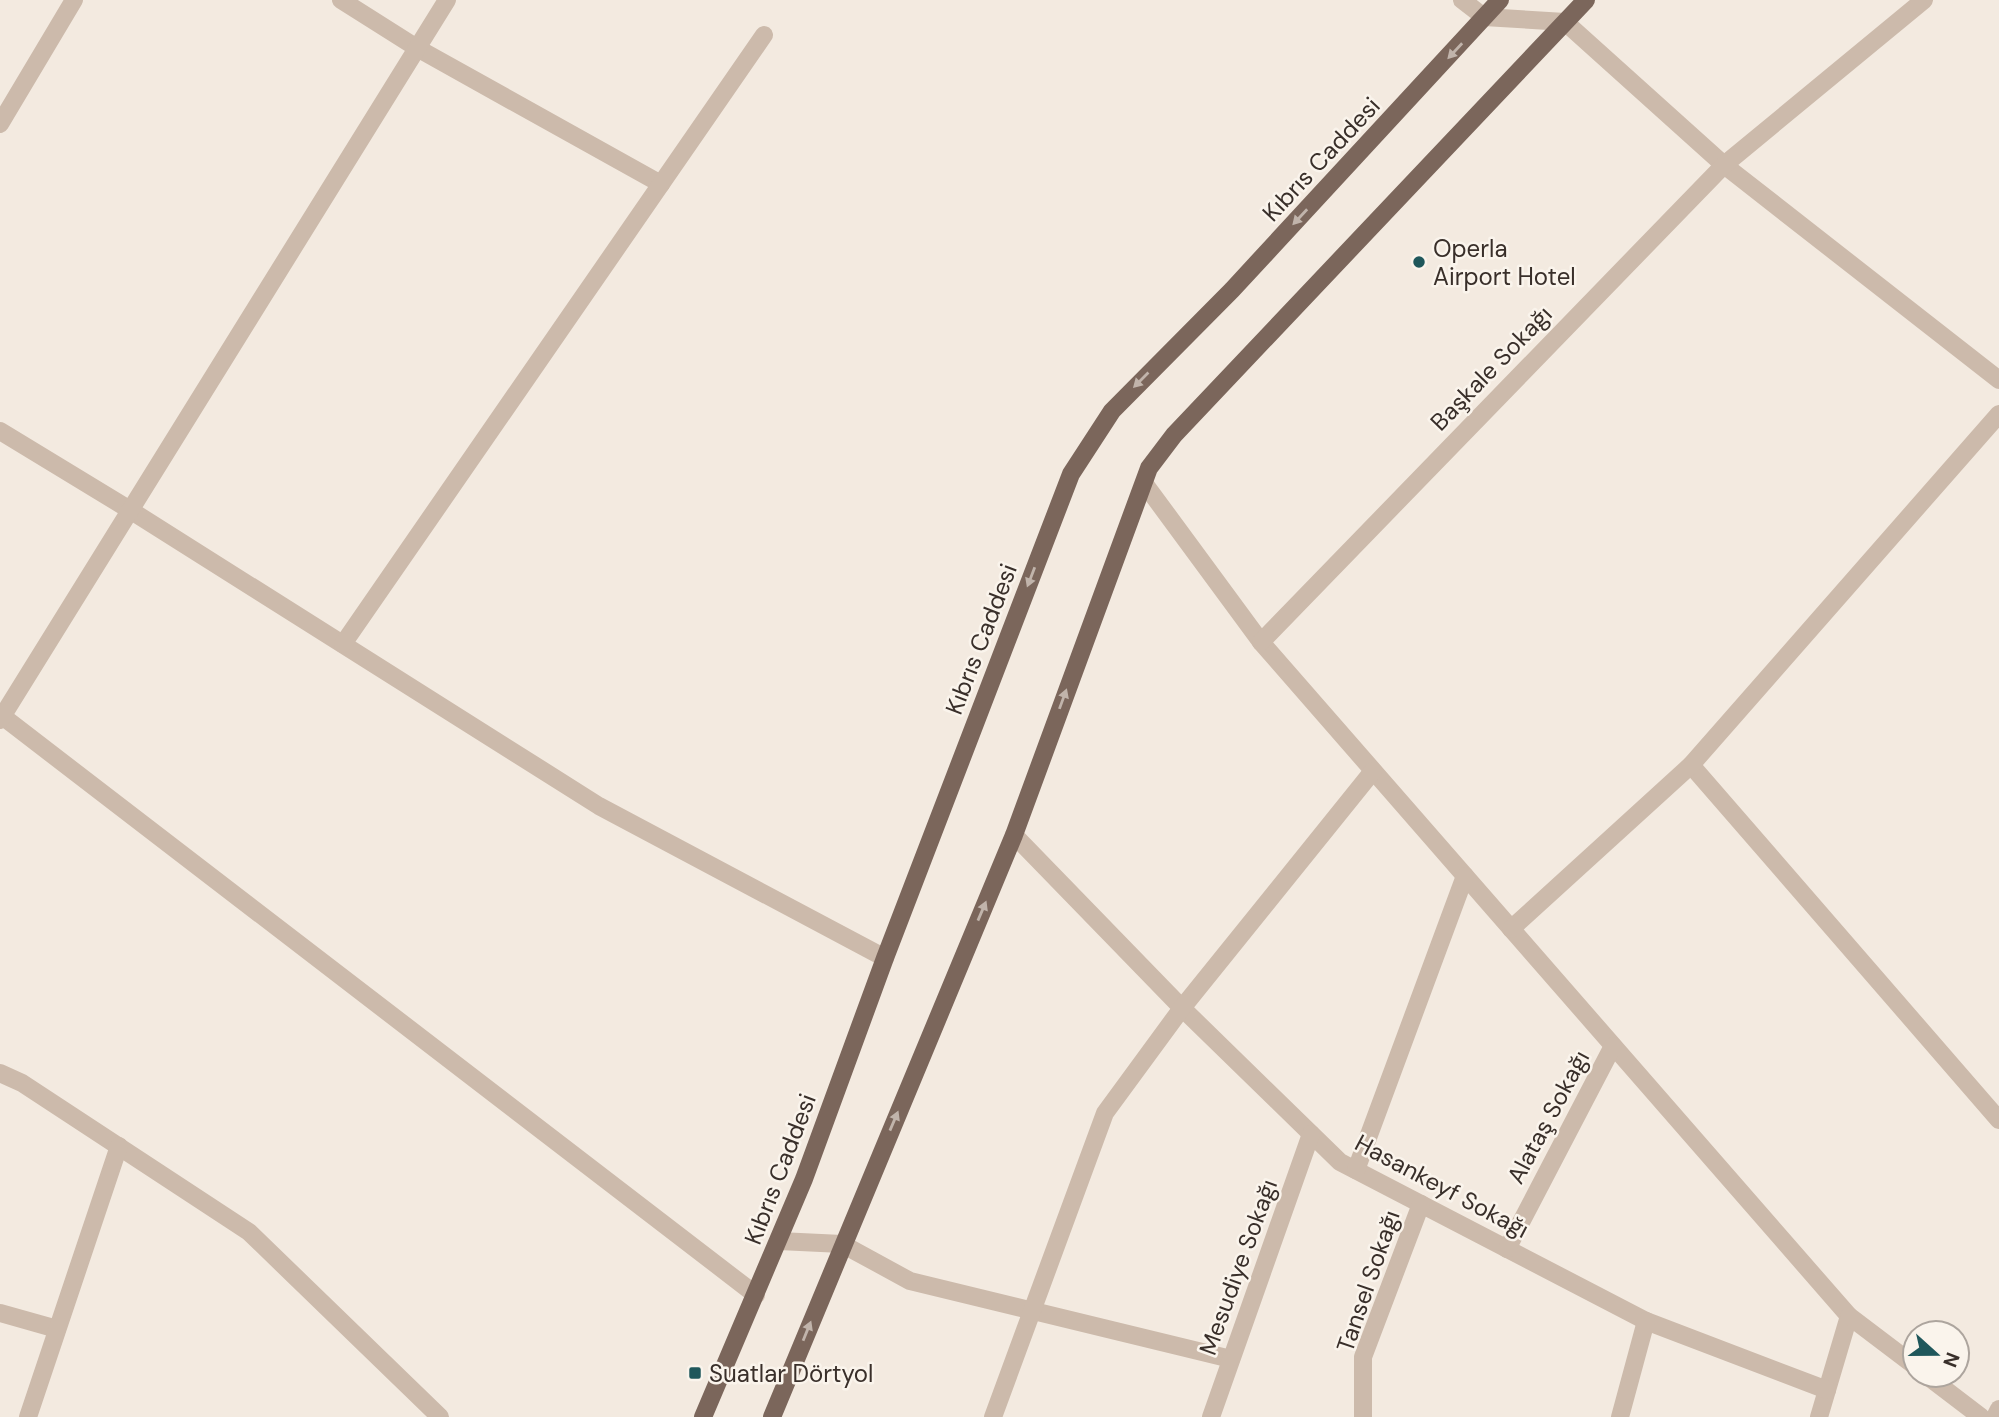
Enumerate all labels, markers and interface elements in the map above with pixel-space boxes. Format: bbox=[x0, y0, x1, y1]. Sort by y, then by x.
one-way arrow bbox=[1447, 42, 1463, 60]
street label: Kıbrıs Caddesi bbox=[1255, 90, 1387, 228]
one-way arrow bbox=[1292, 208, 1308, 225]
place label: Operla Airport Hotel bbox=[1433, 233, 1576, 292]
marker: Operla Airport Hotel bbox=[1411, 254, 1427, 270]
street label: Başkale Sokağı bbox=[1424, 299, 1558, 437]
one-way arrow bbox=[1133, 372, 1150, 389]
street label: Kıbrıs Caddesi bbox=[938, 559, 1024, 719]
one-way arrow bbox=[1026, 566, 1037, 587]
one-way arrow bbox=[1058, 688, 1069, 709]
one-way arrow bbox=[976, 901, 988, 921]
street label: Alataş Sokağı bbox=[1500, 1045, 1596, 1189]
street label: Kıbrıs Caddesi bbox=[737, 1089, 823, 1249]
one-way arrow bbox=[888, 1111, 900, 1131]
street label: Hasankeyf Sokağı bbox=[1350, 1127, 1534, 1245]
street label: Mesudiye Sokağı bbox=[1192, 1175, 1284, 1359]
street label: Tansel Sokağı bbox=[1329, 1206, 1407, 1356]
north arrow bbox=[1901, 1319, 1971, 1389]
one-way arrow bbox=[801, 1321, 813, 1341]
text: N bbox=[1937, 1349, 1966, 1371]
place label: Suatlar Dörtyol bbox=[709, 1358, 873, 1389]
marker: Suatlar Dörtyol bbox=[687, 1365, 703, 1381]

